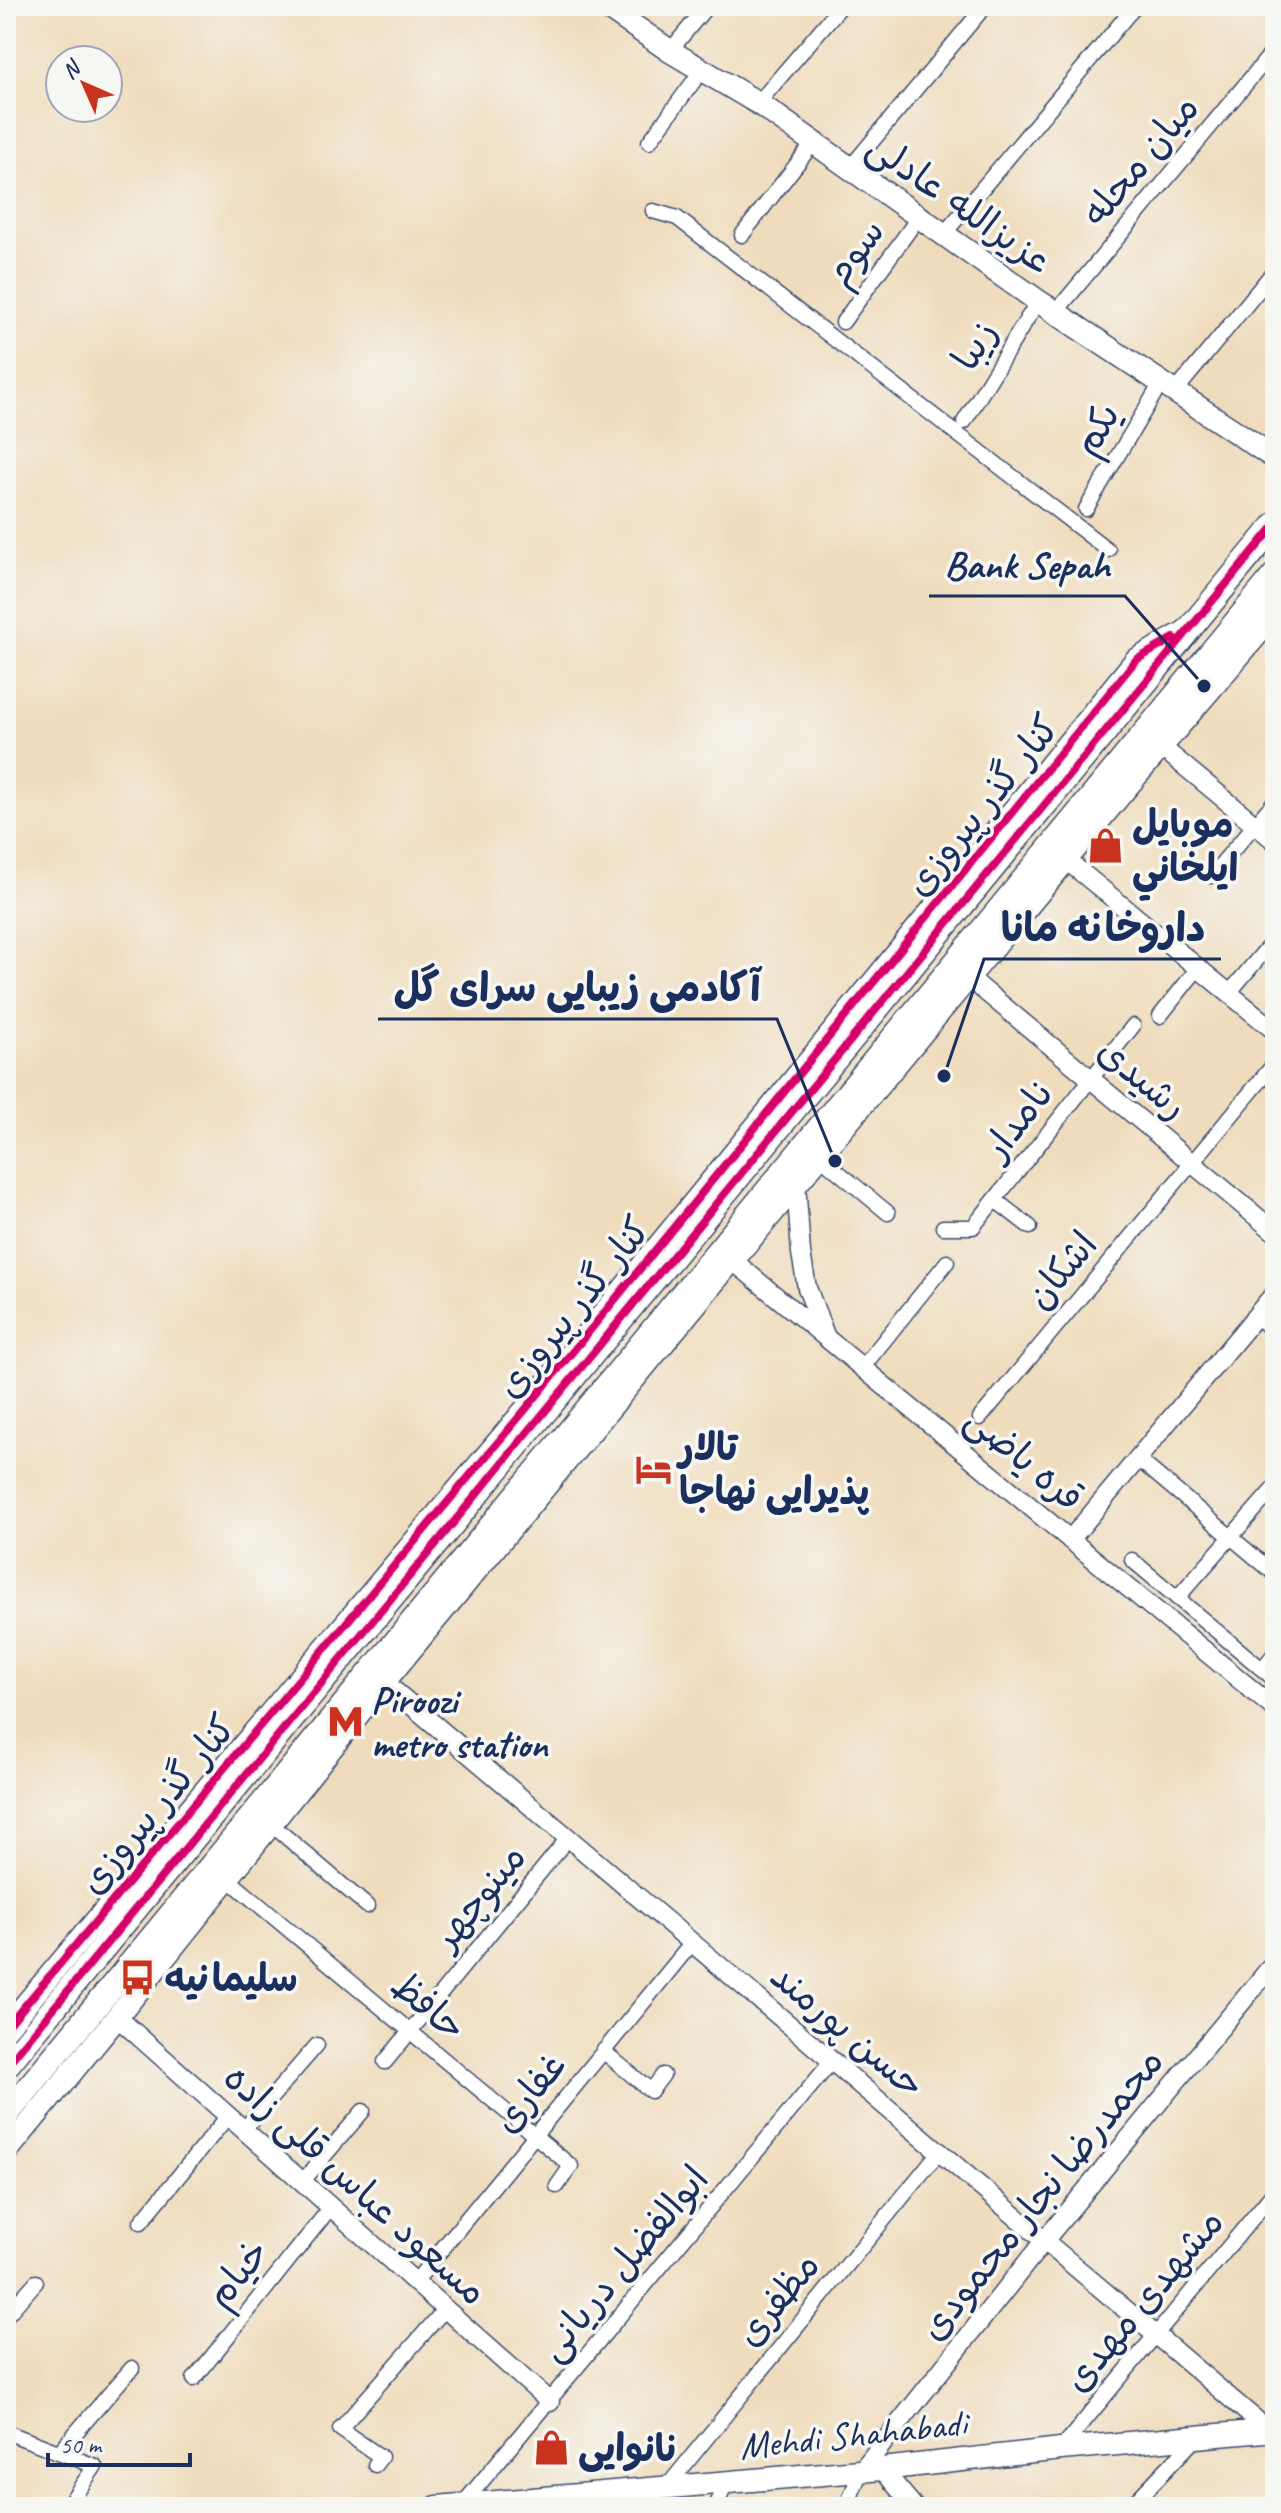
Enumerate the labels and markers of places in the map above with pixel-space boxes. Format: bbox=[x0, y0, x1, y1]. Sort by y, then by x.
callout: Bank Sepah bbox=[929, 532, 1125, 596]
place label: موبايل ايلخاني bbox=[1132, 801, 1238, 901]
shop icon: موبايل ايلخاني bbox=[1087, 827, 1125, 865]
callout: داروخانه مانا bbox=[984, 895, 1221, 959]
callout: آکادمی زیبایی سرای گل bbox=[378, 955, 777, 1019]
place label: تالار پذیرایی نهاجا bbox=[676, 1424, 870, 1516]
hotel icon: تالار پذیرایی نهاجا bbox=[634, 1450, 672, 1488]
place label: Piroozi metro station bbox=[371, 1677, 549, 1768]
metro station icon: Piroozi metro station bbox=[326, 1703, 364, 1741]
place label: سلیمانیه bbox=[164, 1955, 298, 2002]
bus stop icon: سلیمانیه bbox=[119, 1959, 157, 1997]
place label: نانوایی bbox=[578, 2425, 679, 2473]
shop icon: نانوایی bbox=[533, 2429, 571, 2467]

